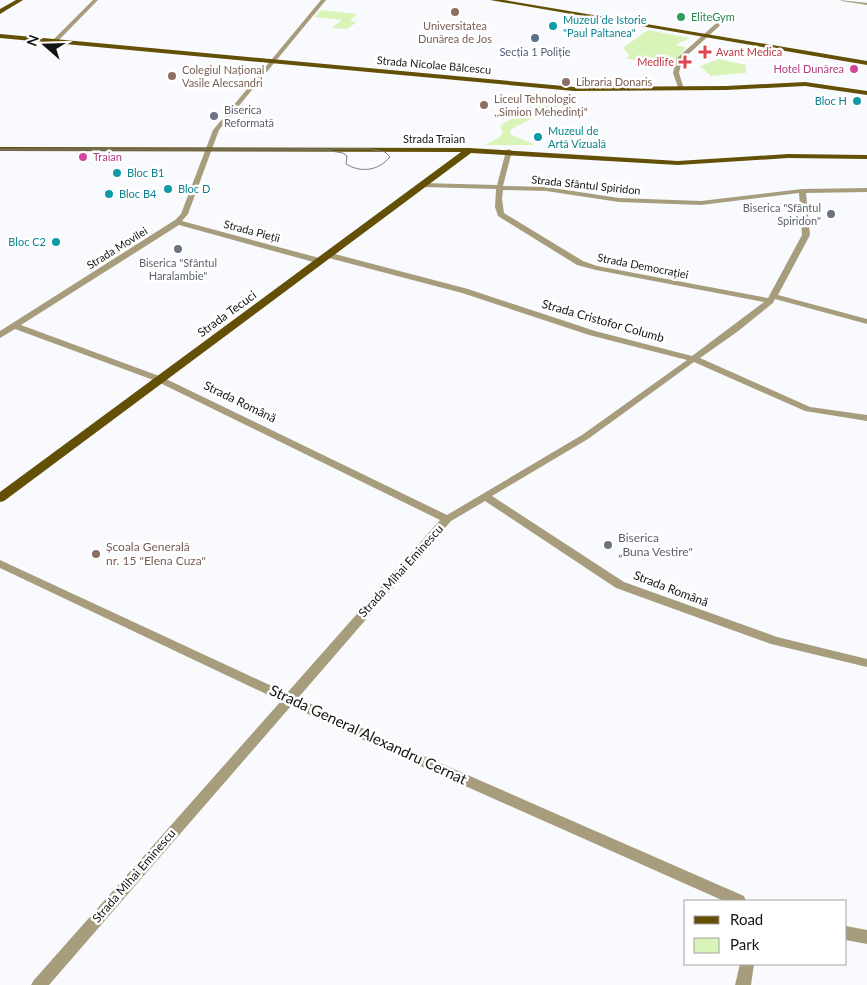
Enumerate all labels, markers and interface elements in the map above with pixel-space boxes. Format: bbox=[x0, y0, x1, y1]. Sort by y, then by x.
marker: Universitatea Dunărea de Jos bbox=[449, 6, 461, 18]
place label: EliteGym bbox=[691, 10, 735, 23]
marker: EliteGym bbox=[675, 11, 687, 23]
place label: Muzeul de Istorie "Paul Paltanea" bbox=[563, 13, 647, 39]
place label: Universitatea Dunărea de Jos bbox=[418, 19, 492, 45]
north arrow bbox=[20, 20, 70, 70]
marker: Muzeul de Istorie "Paul Paltanea" bbox=[547, 20, 559, 32]
text: N bbox=[22, 32, 42, 48]
marker: Secția 1 Poliție bbox=[529, 32, 541, 44]
place label: Secția 1 Poliție bbox=[499, 45, 571, 58]
marker: Avant Medica bbox=[698, 45, 712, 59]
place label: Avant Medica bbox=[716, 45, 782, 58]
street label: Strada Nicolae Bălcescu bbox=[376, 53, 492, 76]
place label: Medlife bbox=[637, 55, 674, 68]
marker: Medlife bbox=[678, 55, 692, 69]
place label: Hotel Dunărea bbox=[773, 62, 844, 75]
place label: Colegiul Național Vasile Alecsandri bbox=[182, 63, 264, 89]
marker: Hotel Dunărea bbox=[848, 63, 860, 75]
marker: Colegiul Național Vasile Alecsandri bbox=[166, 70, 178, 82]
place label: Libraria Donaris bbox=[576, 75, 653, 88]
marker: Libraria Donaris bbox=[560, 76, 572, 88]
place label: Liceul Tehnologic ,,Simion Mehedinți" bbox=[494, 92, 588, 118]
place label: Bloc H bbox=[815, 94, 847, 107]
marker: Bloc H bbox=[851, 95, 863, 107]
marker: Liceul Tehnologic ,,Simion Mehedinți" bbox=[478, 99, 490, 111]
place label: Biserica Reformată bbox=[224, 103, 274, 129]
marker: Biserica Reformată bbox=[208, 110, 220, 122]
place label: Muzeul de Artă Vizuală bbox=[548, 124, 606, 150]
marker: Muzeul de Artă Vizuală bbox=[532, 131, 544, 143]
street label: Strada Traian bbox=[403, 132, 465, 145]
place label: Traian bbox=[93, 150, 122, 163]
marker: Traian bbox=[77, 151, 89, 163]
place label: Bloc B1 bbox=[127, 166, 164, 179]
marker: Bloc B1 bbox=[111, 167, 123, 179]
street label: Strada Sfântul Spiridon bbox=[531, 172, 641, 197]
place label: Bloc D bbox=[178, 182, 210, 195]
marker: Bloc D bbox=[162, 183, 174, 195]
place label: Bloc B4 bbox=[119, 187, 157, 200]
marker: Bloc B4 bbox=[103, 188, 115, 200]
place label: Biserica "Sfântul Spiridon" bbox=[743, 201, 821, 227]
marker: Biserica "Sfântul Spiridon" bbox=[825, 208, 837, 220]
street label: Strada Pieții bbox=[223, 217, 282, 244]
street label: Strada Movilei bbox=[84, 224, 150, 271]
place label: Bloc C2 bbox=[8, 235, 46, 248]
marker: Bloc C2 bbox=[50, 236, 62, 248]
marker: Biserica "Sfântul Haralambie" bbox=[172, 243, 184, 255]
street label: Strada Democrației bbox=[596, 250, 690, 281]
place label: Biserica "Sfântul Haralambie" bbox=[139, 256, 217, 282]
street label: Strada Tecuci bbox=[194, 287, 259, 340]
street label: Strada Cristofor Columb bbox=[540, 296, 666, 345]
street label: Strada Română bbox=[201, 378, 279, 426]
street label: Strada Mihai Eminescu bbox=[355, 521, 446, 620]
place label: Biserica „Buna Vestire" bbox=[618, 530, 693, 559]
place label: Școala Generală nr. 15 "Elena Cuza" bbox=[106, 539, 206, 568]
marker: Biserica „Buna Vestire" bbox=[602, 539, 614, 551]
marker: Școala Generală nr. 15 "Elena Cuza" bbox=[90, 548, 102, 560]
street label: Strada Română bbox=[632, 567, 711, 610]
street label: Strada General Alexandru Cernat bbox=[267, 680, 470, 788]
street label: Strada Mihai Eminescu bbox=[89, 826, 178, 926]
legend bbox=[684, 900, 847, 965]
text: Road bbox=[730, 910, 763, 928]
text: Park bbox=[730, 935, 760, 953]

